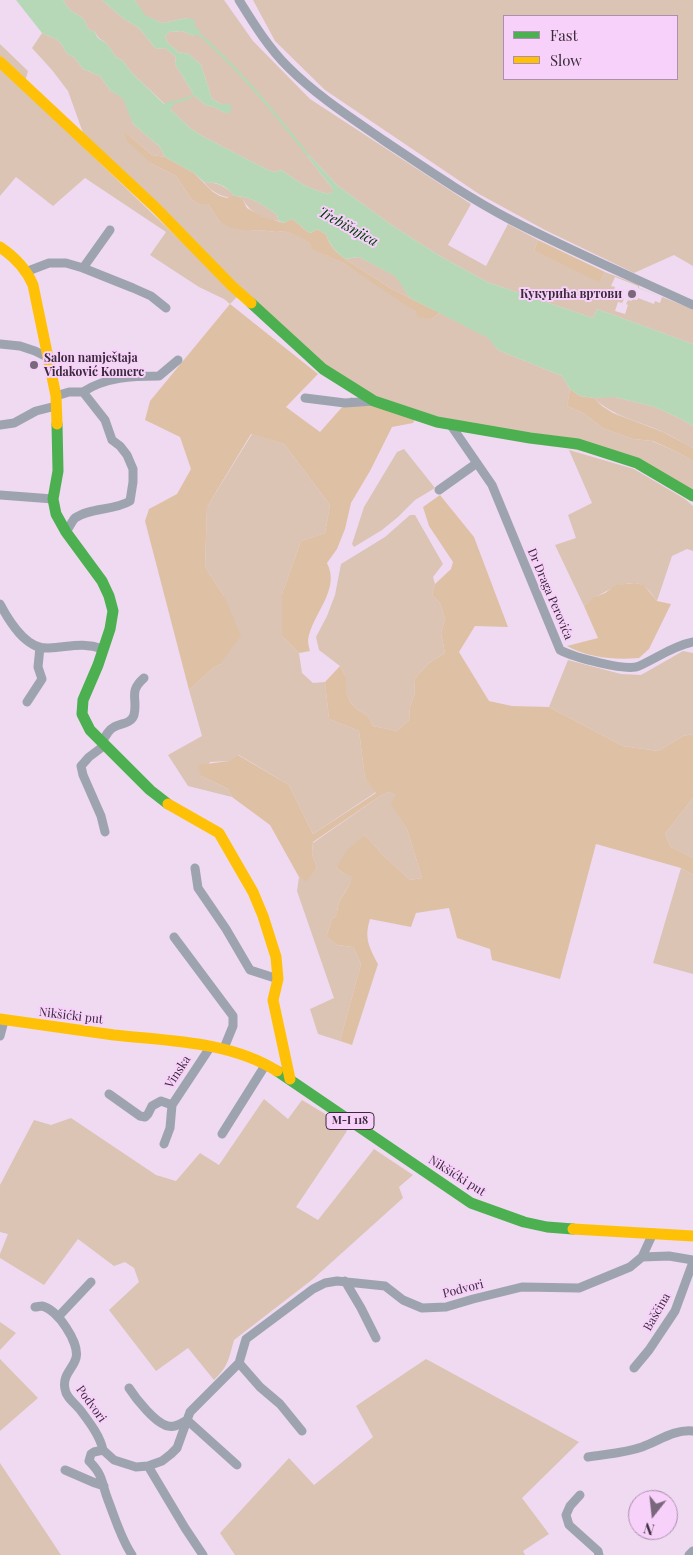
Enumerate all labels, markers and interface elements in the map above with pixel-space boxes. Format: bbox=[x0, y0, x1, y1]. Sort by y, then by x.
legend bbox=[503, 15, 678, 80]
text: Fast bbox=[550, 25, 578, 45]
text: Slow bbox=[550, 50, 582, 70]
water label: Trebišnjica bbox=[315, 204, 381, 250]
place label: Кукурића вртови bbox=[520, 287, 622, 301]
marker: Кукурића вртови bbox=[626, 288, 638, 300]
place label: Salon namještaja Vidaković Komerc bbox=[44, 351, 144, 379]
marker: Salon namještaja Vidaković Komerc bbox=[28, 359, 40, 371]
street label: Dr Draga Perovića bbox=[524, 546, 576, 642]
street label: Nikšićki put bbox=[38, 1005, 104, 1027]
street label: Vinska bbox=[162, 1053, 194, 1091]
road number: M-I 118 bbox=[326, 1112, 374, 1130]
street label: Nikšićki put bbox=[426, 1153, 488, 1199]
street label: Podvori bbox=[441, 1277, 485, 1301]
street label: Baščina bbox=[640, 1291, 674, 1333]
street label: Podvori bbox=[73, 1383, 109, 1425]
north arrow bbox=[628, 1490, 678, 1540]
text: N bbox=[642, 1518, 656, 1539]

